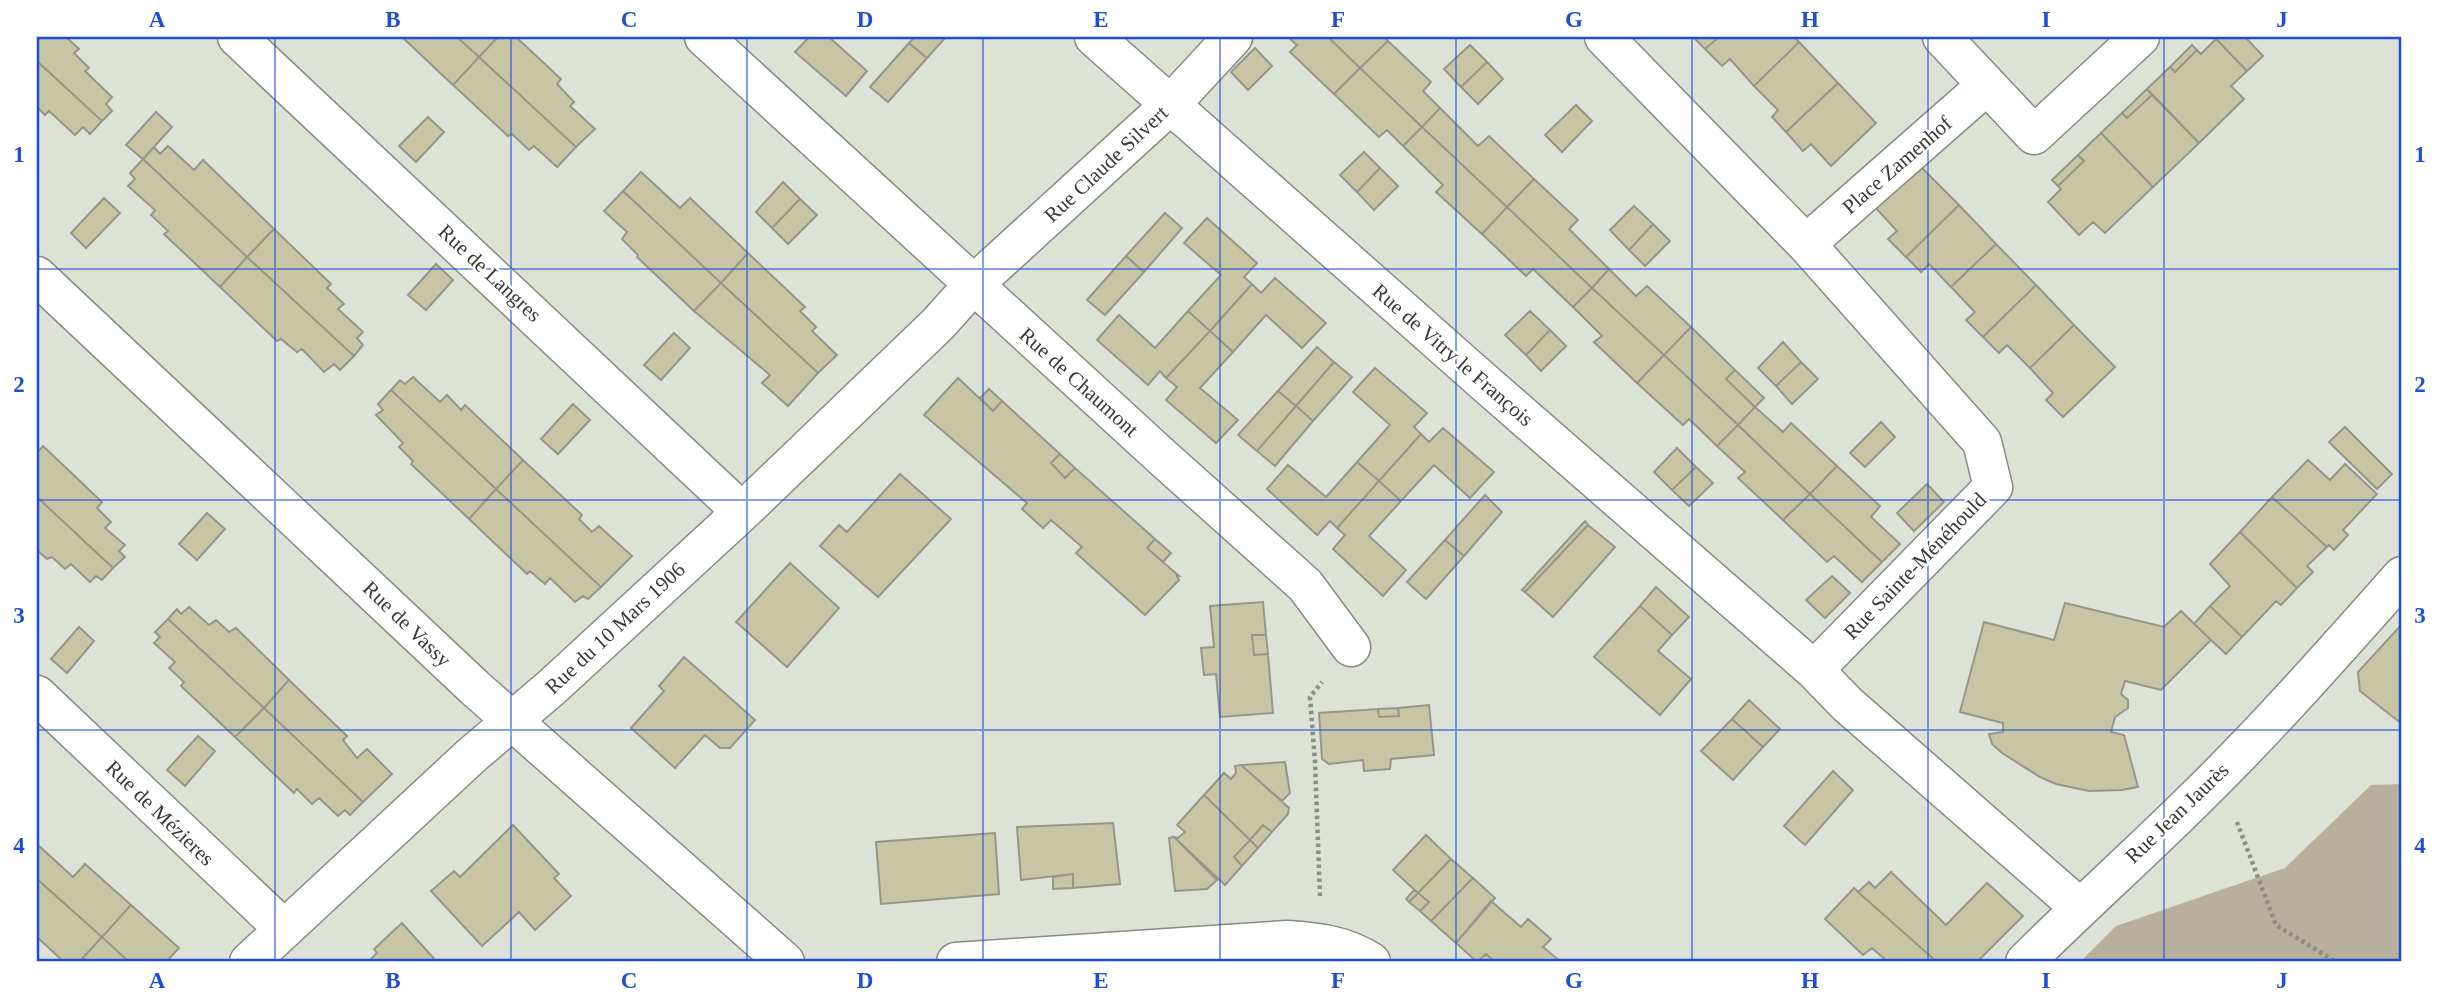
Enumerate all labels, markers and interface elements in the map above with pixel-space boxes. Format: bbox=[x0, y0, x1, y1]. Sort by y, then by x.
text: A bbox=[149, 7, 166, 32]
text: B bbox=[385, 7, 401, 32]
text: C bbox=[621, 7, 637, 32]
text: D bbox=[857, 7, 873, 32]
text: E bbox=[1093, 7, 1109, 32]
text: F bbox=[1331, 7, 1345, 32]
text: G bbox=[1565, 7, 1583, 32]
text: H bbox=[1801, 7, 1819, 32]
text: I bbox=[2042, 7, 2051, 32]
text: J bbox=[2276, 7, 2288, 32]
street label: Rue Claude Silvert bbox=[1039, 101, 1173, 227]
street label: Place Zamenhof bbox=[1837, 111, 1957, 219]
text: 1 bbox=[13, 142, 25, 167]
text: 1 bbox=[2414, 142, 2426, 167]
street label: Rue de Langres bbox=[434, 219, 546, 327]
street label: Rue de Vitry le François bbox=[1368, 279, 1538, 431]
street label: Rue de Chaumont bbox=[1015, 322, 1143, 442]
text: 2 bbox=[13, 372, 25, 397]
text: 2 bbox=[2414, 372, 2426, 397]
street label: Rue Sainte-Ménéhould bbox=[1839, 487, 1991, 644]
street label: Rue du 10 Mars 1906 bbox=[540, 557, 690, 699]
street label: Rue de Vassy bbox=[358, 576, 456, 672]
text: 3 bbox=[13, 603, 25, 628]
text: 3 bbox=[2414, 603, 2426, 628]
street label: Rue de Mézieres bbox=[101, 755, 219, 871]
street label: Rue Jean Jaurès bbox=[2120, 758, 2234, 868]
text: 4 bbox=[13, 833, 25, 858]
text: 4 bbox=[2414, 833, 2426, 858]
text: A bbox=[149, 968, 166, 993]
text: B bbox=[385, 968, 401, 993]
text: C bbox=[621, 968, 637, 993]
text: D bbox=[857, 968, 873, 993]
text: E bbox=[1093, 968, 1109, 993]
text: F bbox=[1331, 968, 1345, 993]
text: G bbox=[1565, 968, 1583, 993]
text: H bbox=[1801, 968, 1819, 993]
text: I bbox=[2042, 968, 2051, 993]
text: J bbox=[2276, 968, 2288, 993]

